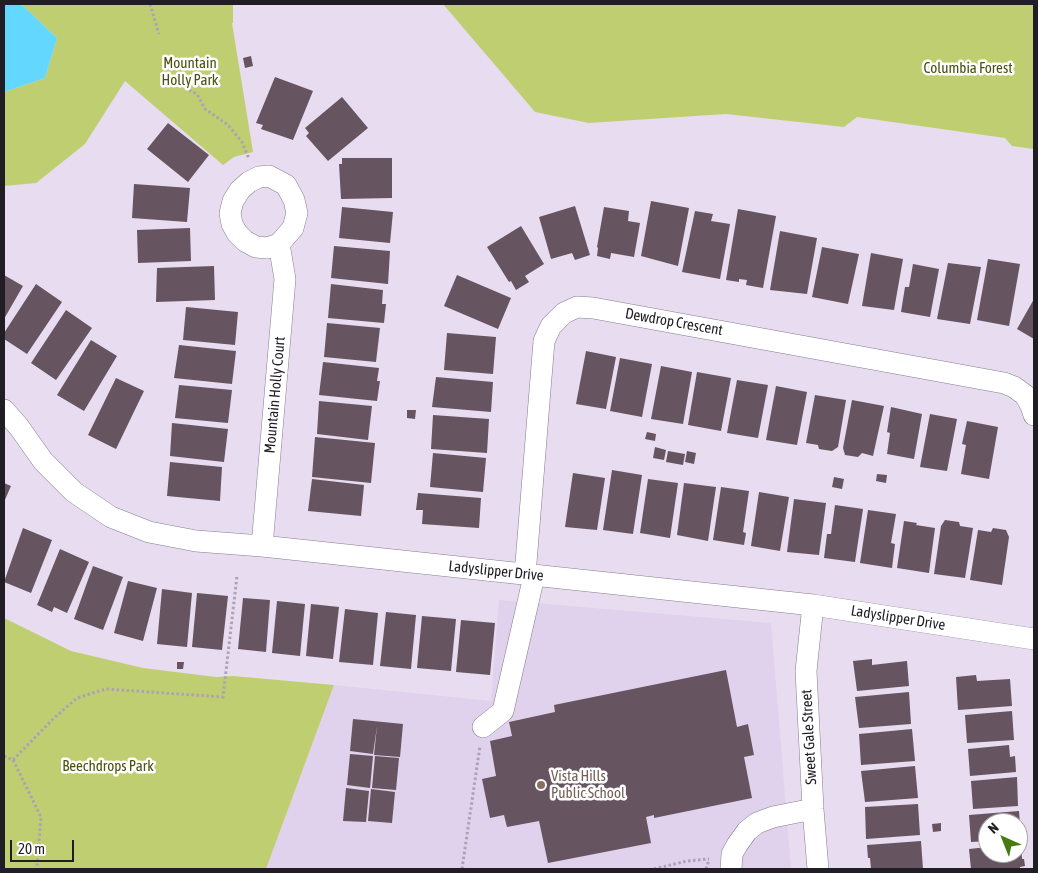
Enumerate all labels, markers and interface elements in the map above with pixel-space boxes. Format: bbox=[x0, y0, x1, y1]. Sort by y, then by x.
park label: Mountain Holly Park bbox=[162, 54, 218, 89]
park label: Columbia Forest bbox=[923, 59, 1013, 77]
street label: Dewdrop Crescent bbox=[624, 305, 724, 339]
street label: Mountain Holly Court bbox=[261, 336, 289, 454]
street label: Ladyslipper Drive bbox=[448, 557, 544, 585]
street label: Ladyslipper Drive bbox=[849, 602, 947, 634]
street label: Sweet Gale Street bbox=[798, 689, 820, 785]
park label: Beechdrops Park bbox=[62, 757, 154, 775]
place label: Vista Hills Public School bbox=[551, 767, 625, 802]
marker: Vista Hills Public School bbox=[535, 779, 547, 791]
north arrow bbox=[978, 813, 1028, 863]
text: N bbox=[985, 819, 1002, 837]
scale bar bbox=[12, 830, 76, 862]
text: 20 m bbox=[18, 840, 45, 857]

